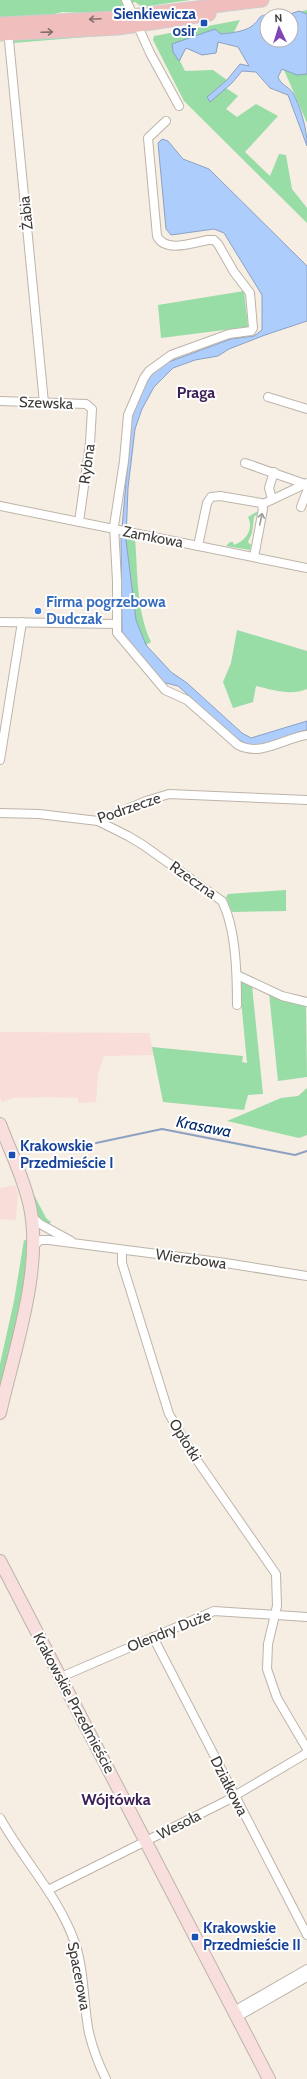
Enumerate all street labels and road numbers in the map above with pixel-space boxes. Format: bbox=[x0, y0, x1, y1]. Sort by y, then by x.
street label: Żabia bbox=[14, 194, 37, 231]
street label: Szewska bbox=[19, 393, 74, 413]
street label: Rybna bbox=[75, 442, 99, 485]
street label: Zamkowa bbox=[121, 522, 185, 552]
street label: Podrzecze bbox=[95, 789, 163, 827]
street label: Rzeczna bbox=[166, 857, 221, 903]
street label: Wierzbowa bbox=[154, 1245, 228, 1273]
street label: Opłotki bbox=[165, 1416, 205, 1464]
street label: Olendry Duże bbox=[125, 1606, 214, 1656]
street label: Krakowskie Przedmieście bbox=[29, 1629, 119, 1777]
street label: Działkowa bbox=[206, 1753, 252, 1819]
street label: Wesoła bbox=[154, 1806, 205, 1844]
street label: Spacerowa bbox=[64, 1940, 95, 2013]

